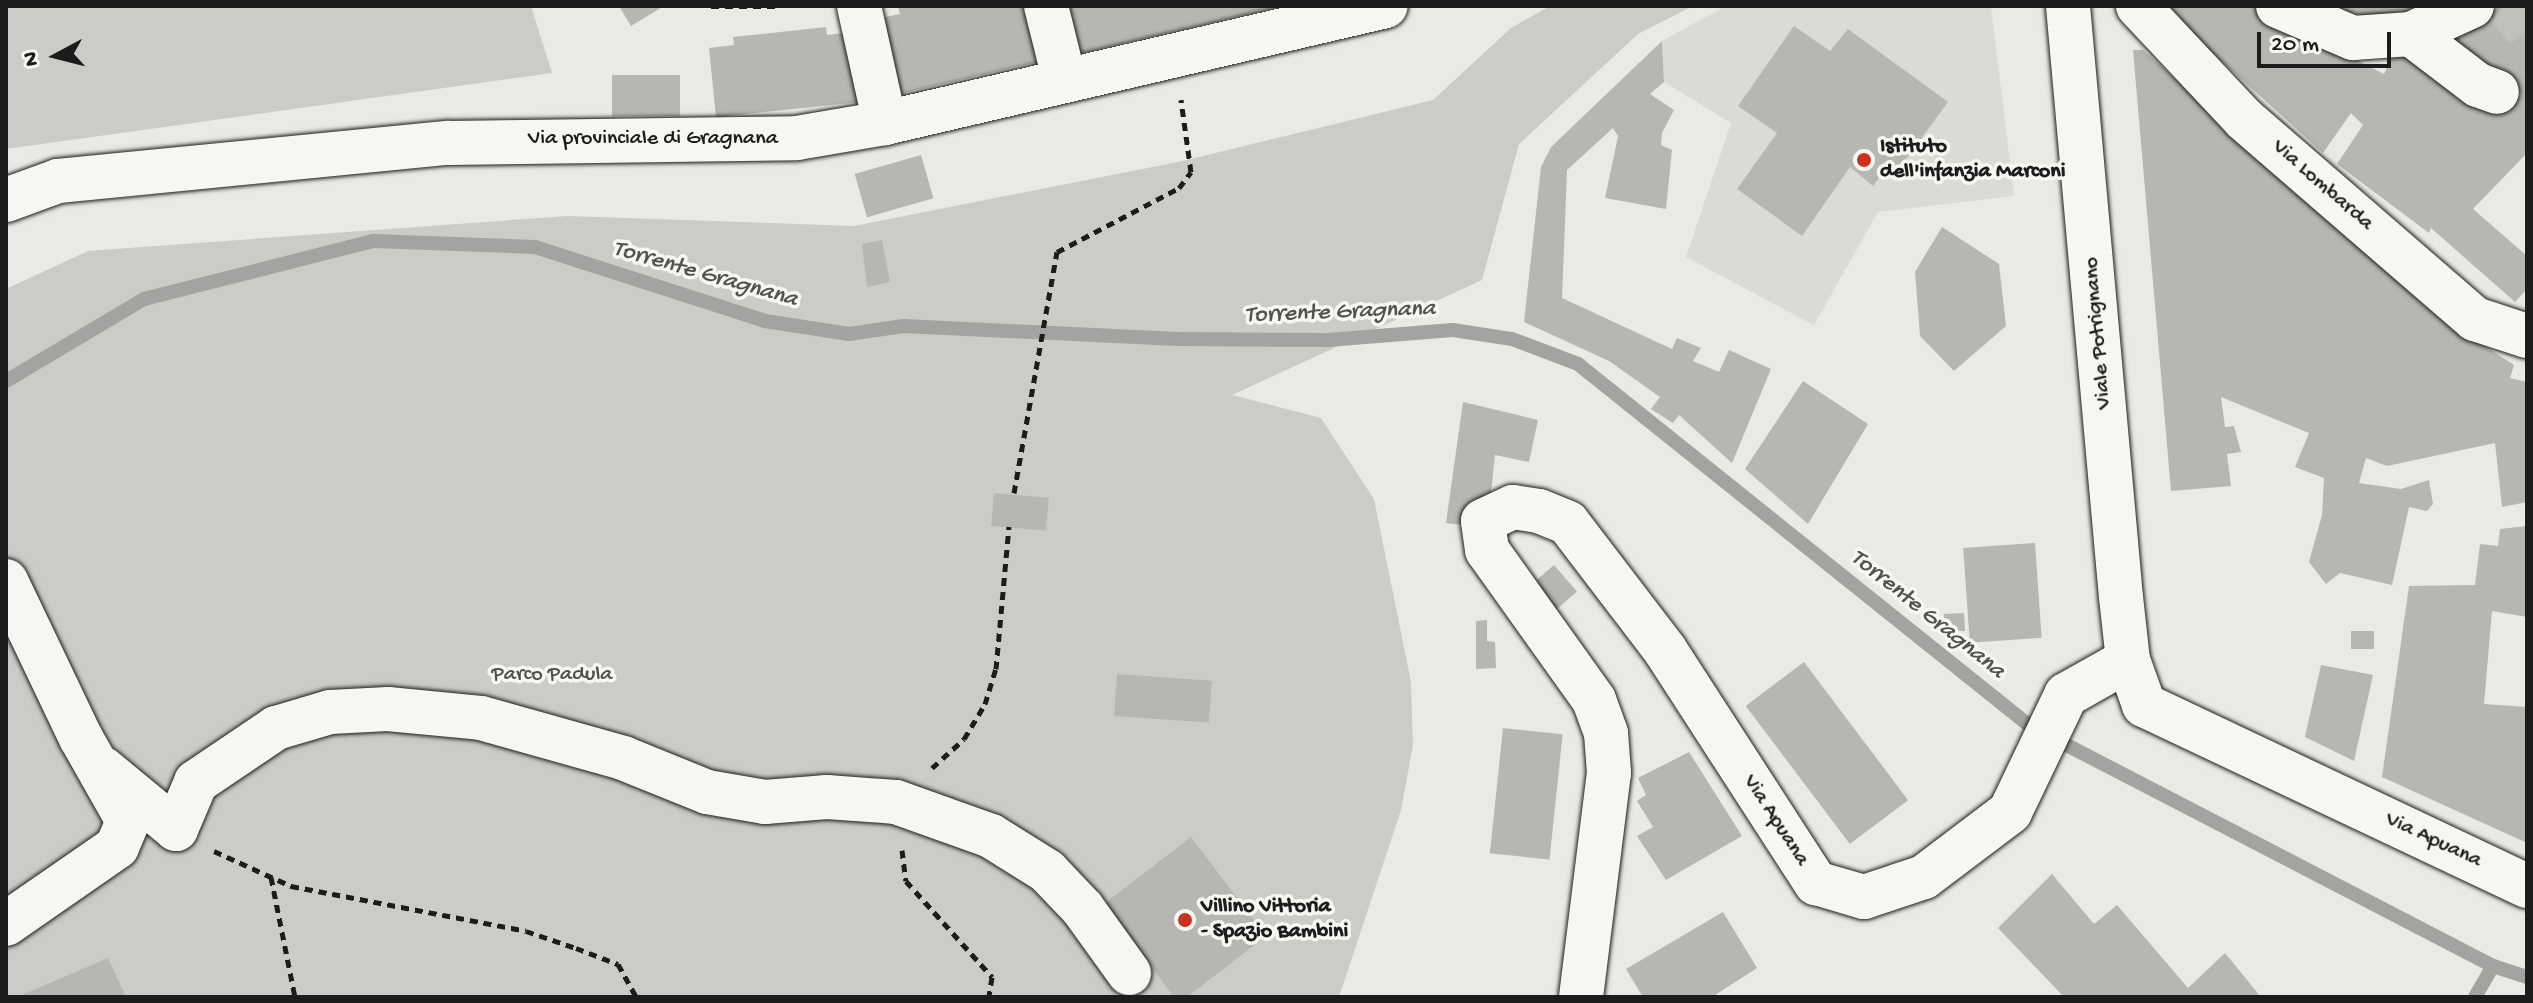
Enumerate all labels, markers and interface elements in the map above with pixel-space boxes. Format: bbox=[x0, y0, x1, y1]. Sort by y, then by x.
north arrow bbox=[16, 16, 96, 96]
scale bar bbox=[2261, 16, 2395, 66]
text: 20 m bbox=[2271, 31, 2319, 60]
text: N bbox=[18, 50, 46, 68]
street label: Via provinciale di Gragnana bbox=[528, 127, 778, 153]
place label: Istituto dell'infanzia Marconi bbox=[1880, 134, 2065, 186]
street label: Via Lombarda bbox=[2266, 135, 2378, 237]
marker: Istituto dell'infanzia Marconi bbox=[1855, 151, 1873, 169]
water label: Torrente Gragnana bbox=[610, 235, 800, 315]
street label: Viale Potrignano bbox=[2079, 256, 2119, 410]
water label: Torrente Gragnana bbox=[1244, 295, 1436, 331]
water label: Torrente Gragnana bbox=[1844, 544, 2010, 686]
park label: Parco Padula bbox=[492, 663, 612, 689]
street label: Via Apuana bbox=[1736, 770, 1814, 872]
street label: Via Apuana bbox=[2381, 807, 2485, 875]
place label: Villino Vittoria - Spazio Bambini bbox=[1201, 894, 1348, 946]
marker: Villino Vittoria - Spazio Bambini bbox=[1176, 911, 1194, 929]

